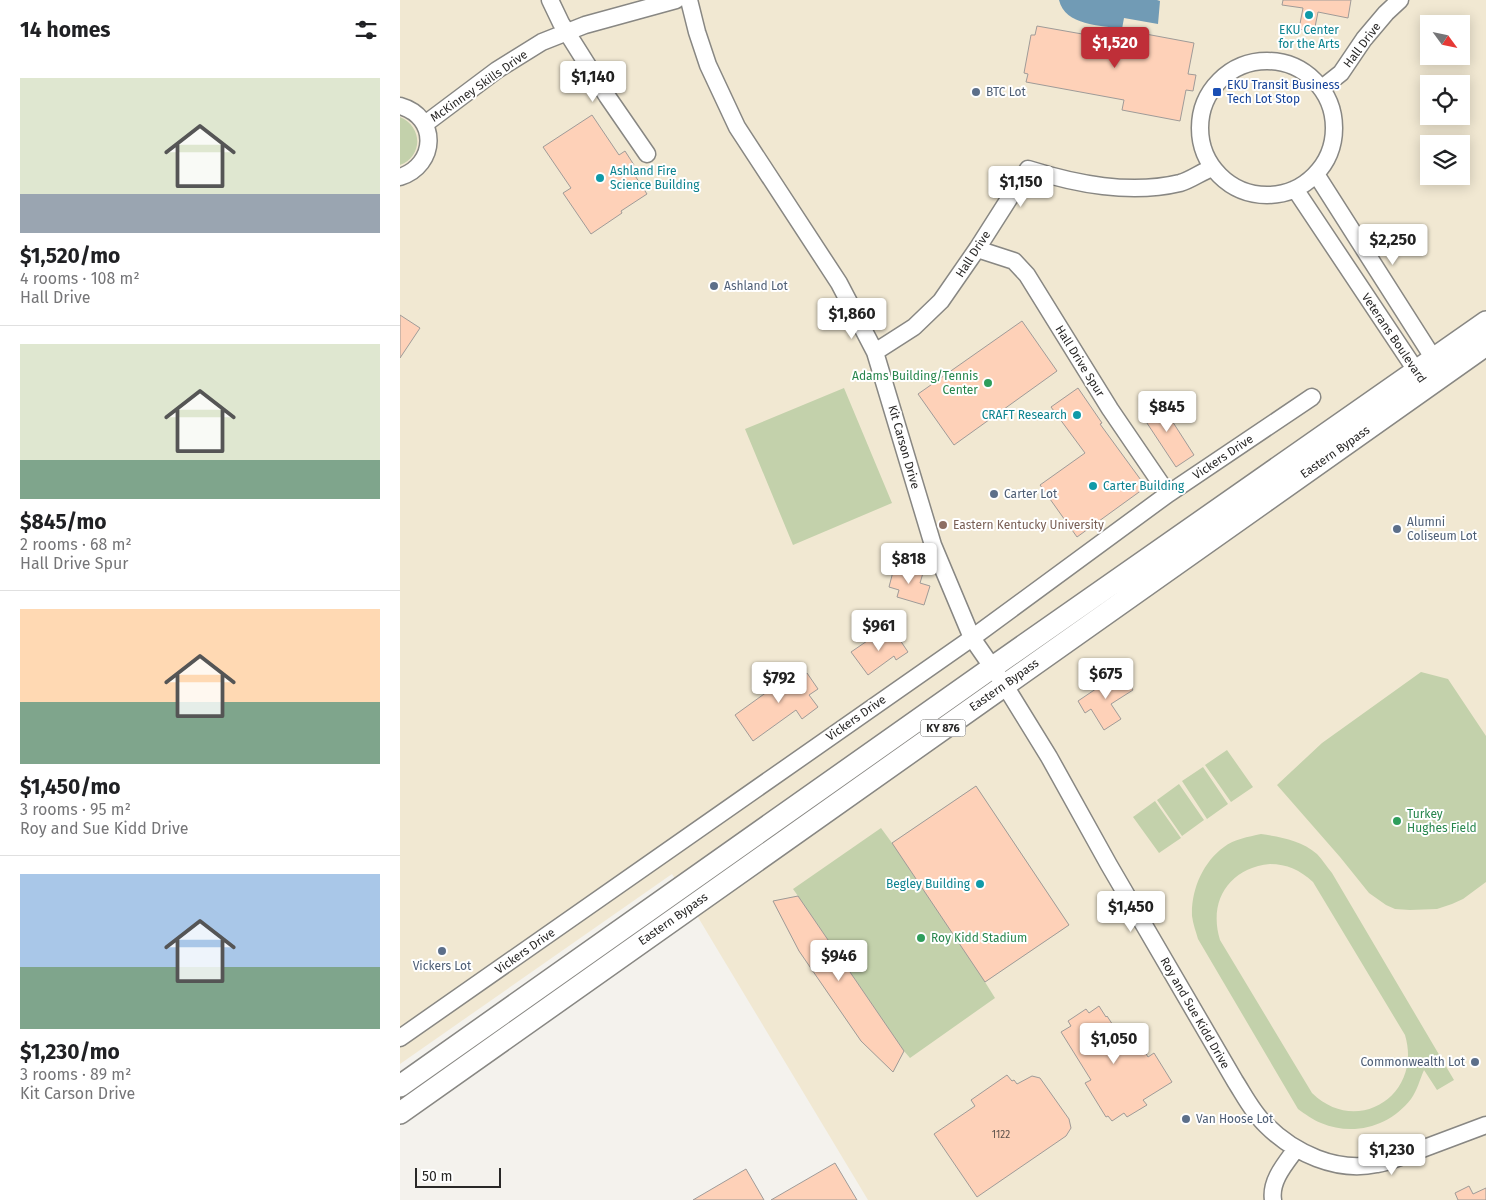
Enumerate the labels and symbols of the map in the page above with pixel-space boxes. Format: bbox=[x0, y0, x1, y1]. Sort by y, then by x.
marker: EKU Center for the Arts bbox=[1303, 9, 1315, 21]
north arrow bbox=[1420, 15, 1470, 65]
street label: Hall Drive bbox=[1340, 20, 1384, 70]
place label: EKU Center for the Arts bbox=[1278, 23, 1340, 51]
pin: $1,520 bbox=[1074, 27, 1156, 69]
street label: McKinney Skills Drive bbox=[428, 47, 530, 125]
pin: $1,140 bbox=[552, 61, 634, 103]
place label: EKU Transit Business Tech Lot Stop bbox=[1227, 78, 1340, 106]
place label: BTC Lot bbox=[986, 85, 1026, 99]
marker: BTC Lot bbox=[970, 86, 982, 98]
marker: EKU Transit Business Tech Lot Stop bbox=[1211, 86, 1223, 98]
place label: Ashland Fire Science Building bbox=[610, 164, 700, 192]
pin: $1,150 bbox=[980, 166, 1062, 208]
marker: Ashland Fire Science Building bbox=[594, 172, 606, 184]
pin: $2,250 bbox=[1352, 224, 1434, 266]
street label: Hall Drive bbox=[953, 228, 993, 280]
place label: Ashland Lot bbox=[724, 279, 789, 293]
marker: Ashland Lot bbox=[708, 280, 720, 292]
street label: Veterans Boulevard bbox=[1359, 291, 1429, 385]
pin: $1,860 bbox=[811, 298, 893, 340]
street label: Hall Drive Spur bbox=[1052, 323, 1108, 400]
place label: Adams Building/Tennis Center bbox=[852, 369, 978, 397]
marker: Adams Building/Tennis Center bbox=[982, 377, 994, 389]
pin: $845 bbox=[1137, 390, 1197, 433]
street label: Kit Carson Drive bbox=[885, 403, 923, 491]
place label: CRAFT Research bbox=[982, 408, 1067, 422]
marker: CRAFT Research bbox=[1071, 409, 1083, 421]
street label: Eastern Bypass bbox=[1298, 423, 1373, 481]
street label: Vickers Drive bbox=[1190, 432, 1256, 482]
place label: Carter Building bbox=[1103, 479, 1185, 493]
marker: Carter Building bbox=[1087, 480, 1099, 492]
place label: Carter Lot bbox=[1004, 487, 1058, 501]
marker: Carter Lot bbox=[988, 488, 1000, 500]
place label: Alumni Coliseum Lot bbox=[1407, 515, 1478, 543]
place label: Eastern Kentucky University bbox=[953, 518, 1104, 532]
marker: Eastern Kentucky University bbox=[937, 519, 949, 531]
marker: Alumni Coliseum Lot bbox=[1391, 523, 1403, 535]
pin: $818 bbox=[879, 542, 939, 585]
pin: $961 bbox=[849, 610, 909, 652]
street label: Eastern Bypass bbox=[967, 656, 1042, 714]
pin: $675 bbox=[1076, 658, 1136, 700]
pin: $792 bbox=[749, 662, 809, 704]
street label: Vickers Drive bbox=[823, 692, 889, 744]
road number: KY 876 bbox=[920, 720, 966, 736]
place label: Turkey Hughes Field bbox=[1407, 807, 1477, 835]
marker: Turkey Hughes Field bbox=[1391, 815, 1403, 827]
place label: Begley Building bbox=[886, 877, 971, 891]
marker: Begley Building bbox=[974, 878, 986, 890]
street label: Eastern Bypass bbox=[636, 890, 711, 948]
pin: $1,450 bbox=[1090, 890, 1172, 933]
street label: Vickers Drive bbox=[492, 925, 558, 977]
place label: Roy Kidd Stadium bbox=[931, 931, 1027, 945]
marker: Roy Kidd Stadium bbox=[915, 932, 927, 944]
pin: $946 bbox=[809, 940, 869, 982]
marker: Vickers Lot bbox=[436, 945, 448, 957]
street label: Roy and Sue Kidd Drive bbox=[1157, 955, 1233, 1071]
place label: Vickers Lot bbox=[413, 959, 472, 973]
pin: $1,050 bbox=[1073, 1022, 1155, 1065]
place label: Commonwealth Lot bbox=[1360, 1055, 1466, 1069]
marker: Commonwealth Lot bbox=[1469, 1056, 1481, 1068]
place label: Van Hoose Lot bbox=[1196, 1112, 1274, 1126]
marker: Van Hoose Lot bbox=[1180, 1113, 1192, 1125]
house number: 1122 bbox=[992, 1129, 1010, 1141]
pin: $1,230 bbox=[1351, 1134, 1433, 1176]
scale bar bbox=[415, 1165, 501, 1188]

